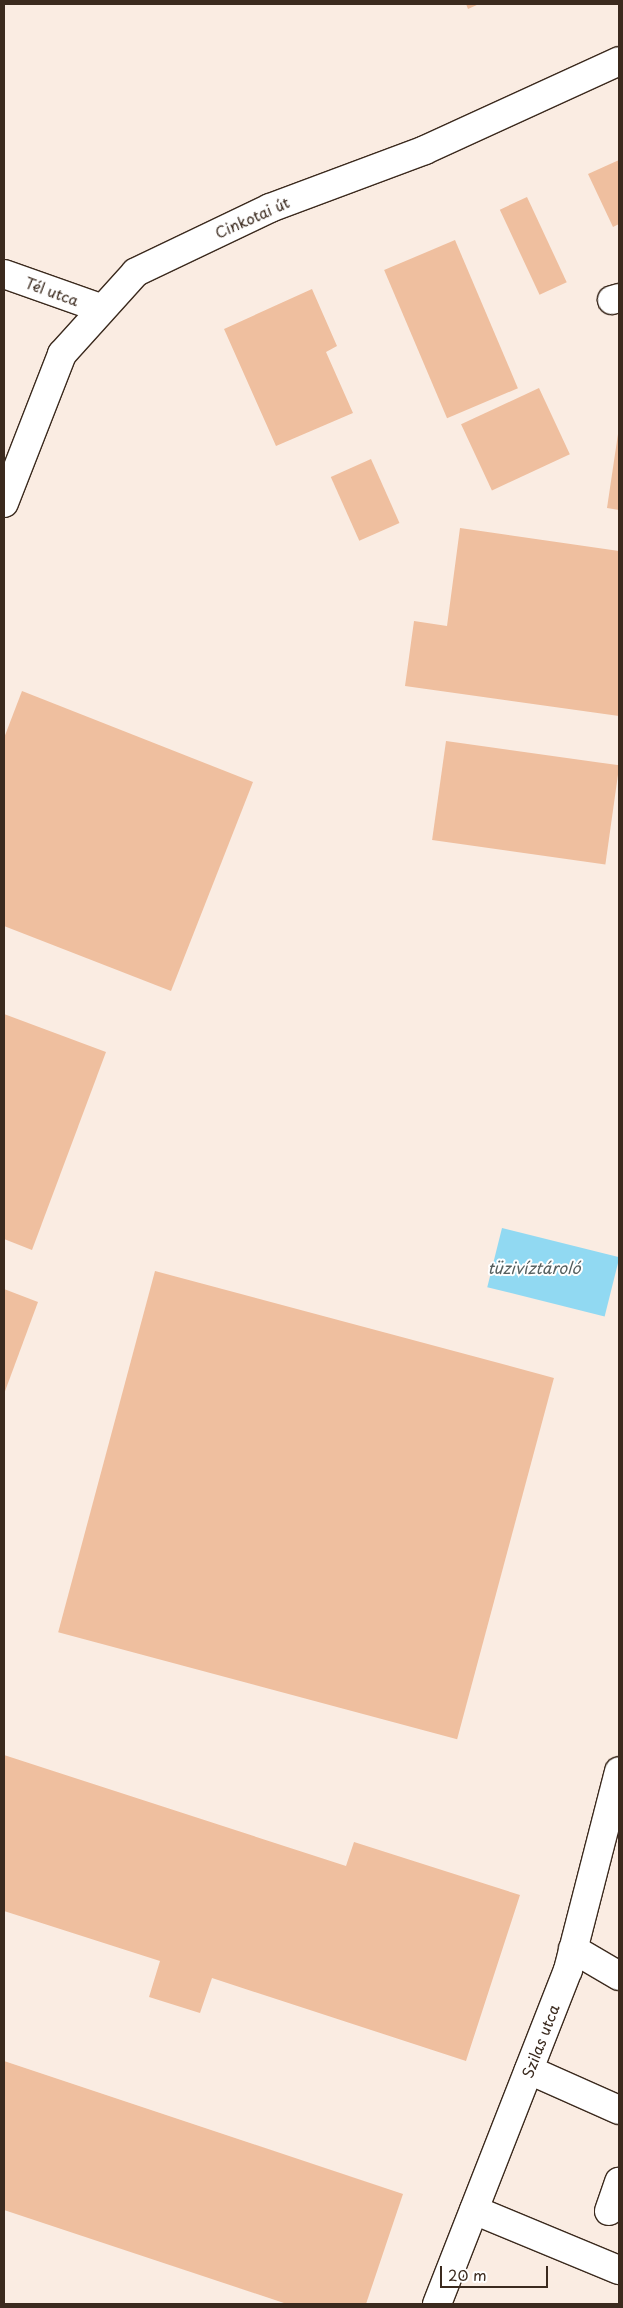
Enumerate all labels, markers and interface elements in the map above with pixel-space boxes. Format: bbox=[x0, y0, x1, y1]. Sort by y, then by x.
street label: Cinkotai út bbox=[211, 192, 293, 242]
street label: Tél utca bbox=[22, 273, 82, 309]
water label: tüzivíztároló bbox=[487, 1257, 581, 1277]
street label: Szilas utca bbox=[518, 2001, 562, 2081]
scale bar bbox=[443, 2256, 550, 2288]
text: 20 m bbox=[448, 2263, 487, 2286]

